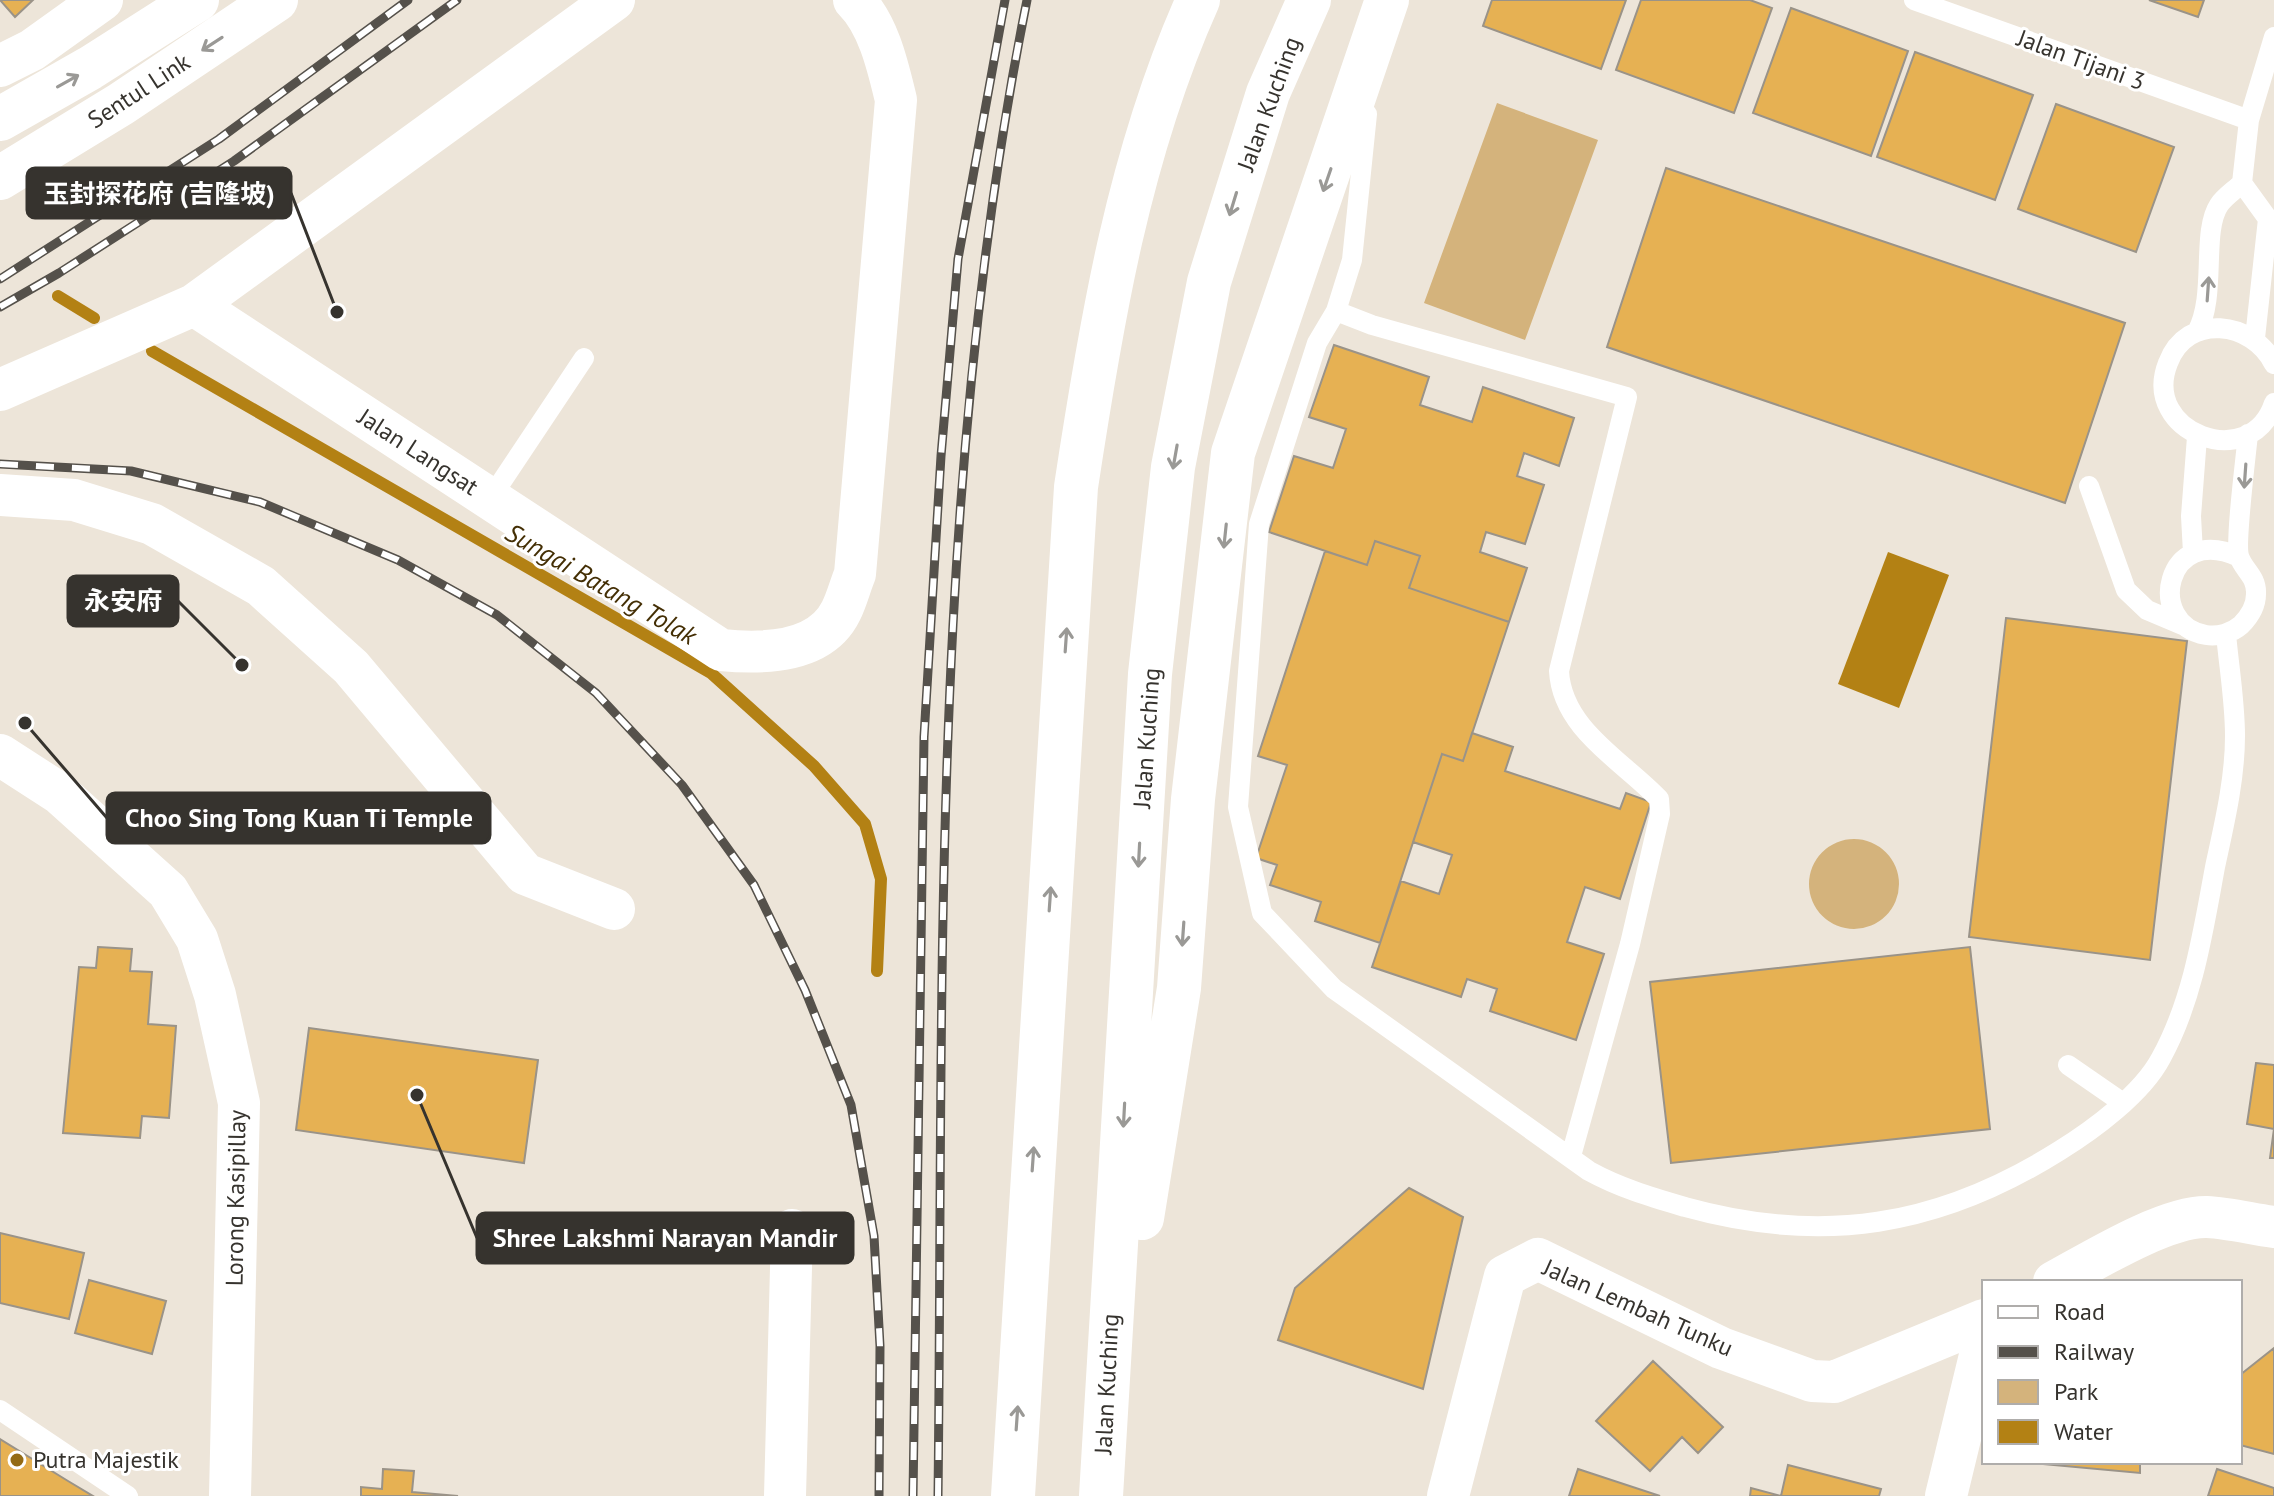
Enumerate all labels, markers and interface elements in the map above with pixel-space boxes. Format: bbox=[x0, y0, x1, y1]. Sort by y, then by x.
street label: Jalan Tijani 3 bbox=[2012, 22, 2149, 97]
street label: Jalan Kuching bbox=[1230, 32, 1307, 176]
one-way arrow bbox=[201, 36, 223, 53]
street label: Sentul Link bbox=[82, 46, 196, 135]
one-way arrow bbox=[56, 73, 79, 89]
one-way arrow bbox=[1318, 167, 1333, 192]
callout: 玉封探花府 (吉隆坡) bbox=[27, 168, 291, 218]
text: 玉封探花府 (吉隆坡) bbox=[43, 177, 275, 210]
one-way arrow bbox=[1225, 191, 1240, 217]
one-way arrow bbox=[2201, 277, 2216, 303]
street label: Jalan Langsat bbox=[351, 401, 484, 502]
one-way arrow bbox=[1167, 444, 1182, 469]
one-way arrow bbox=[2237, 462, 2252, 489]
water label: Sungai Batang Tolak bbox=[500, 515, 704, 652]
one-way arrow bbox=[1218, 522, 1233, 549]
callout: 永安府 bbox=[68, 576, 178, 626]
text: 永安府 bbox=[84, 584, 162, 617]
one-way arrow bbox=[1059, 627, 1074, 654]
street label: Jalan Kuching bbox=[1126, 667, 1167, 810]
callout: Choo Sing Tong Kuan Ti Temple bbox=[107, 793, 490, 843]
text: Choo Sing Tong Kuan Ti Temple bbox=[125, 801, 473, 834]
one-way arrow bbox=[1131, 841, 1146, 868]
one-way arrow bbox=[1043, 886, 1058, 913]
one-way arrow bbox=[1175, 920, 1190, 947]
one-way arrow bbox=[1116, 1101, 1131, 1128]
street label: Lorong Kasipillay bbox=[218, 1110, 253, 1286]
one-way arrow bbox=[1026, 1146, 1041, 1173]
callout: Shree Lakshmi Narayan Mandir bbox=[477, 1213, 853, 1263]
text: Shree Lakshmi Narayan Mandir bbox=[493, 1221, 838, 1254]
street label: Jalan Lembah Tunku bbox=[1537, 1251, 1738, 1363]
legend bbox=[1982, 1280, 2242, 1464]
text: Road bbox=[2054, 1296, 2105, 1327]
street label: Jalan Kuching bbox=[1087, 1313, 1126, 1456]
text: Railway bbox=[2054, 1336, 2134, 1367]
text: Park bbox=[2054, 1376, 2099, 1407]
one-way arrow bbox=[1009, 1405, 1024, 1432]
text: Water bbox=[2054, 1416, 2113, 1447]
place label: Putra Majestik bbox=[33, 1444, 179, 1475]
marker: Putra Majestik bbox=[8, 1451, 26, 1469]

